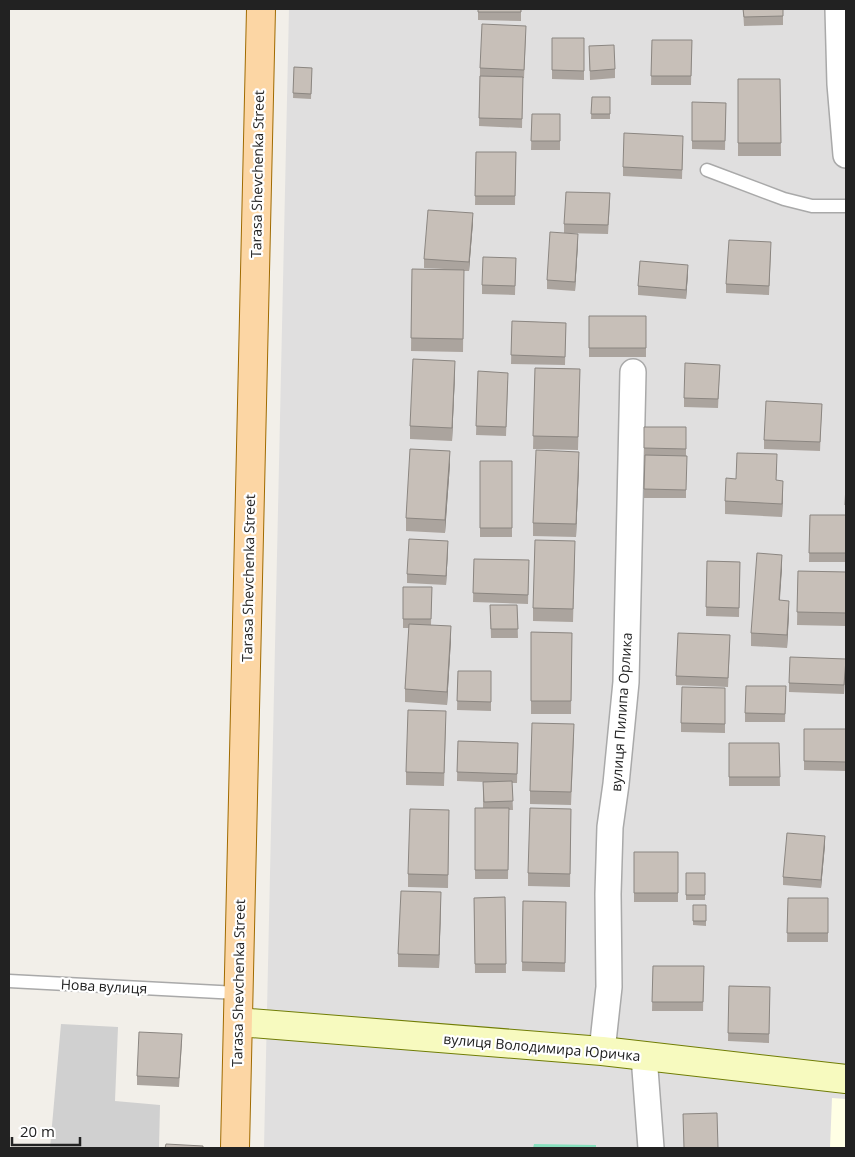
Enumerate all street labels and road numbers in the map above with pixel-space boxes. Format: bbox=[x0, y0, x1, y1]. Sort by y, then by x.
street label: Tarasa Shevchenka Street bbox=[246, 90, 268, 258]
street label: Tarasa Shevchenka Street bbox=[237, 494, 259, 662]
street label: вулиця Пилипа Орлика bbox=[606, 632, 636, 792]
street label: Tarasa Shevchenka Street bbox=[227, 899, 249, 1067]
street label: Нова вулиця bbox=[60, 974, 148, 998]
street label: вулиця Володимира Юричка bbox=[443, 1029, 641, 1065]

